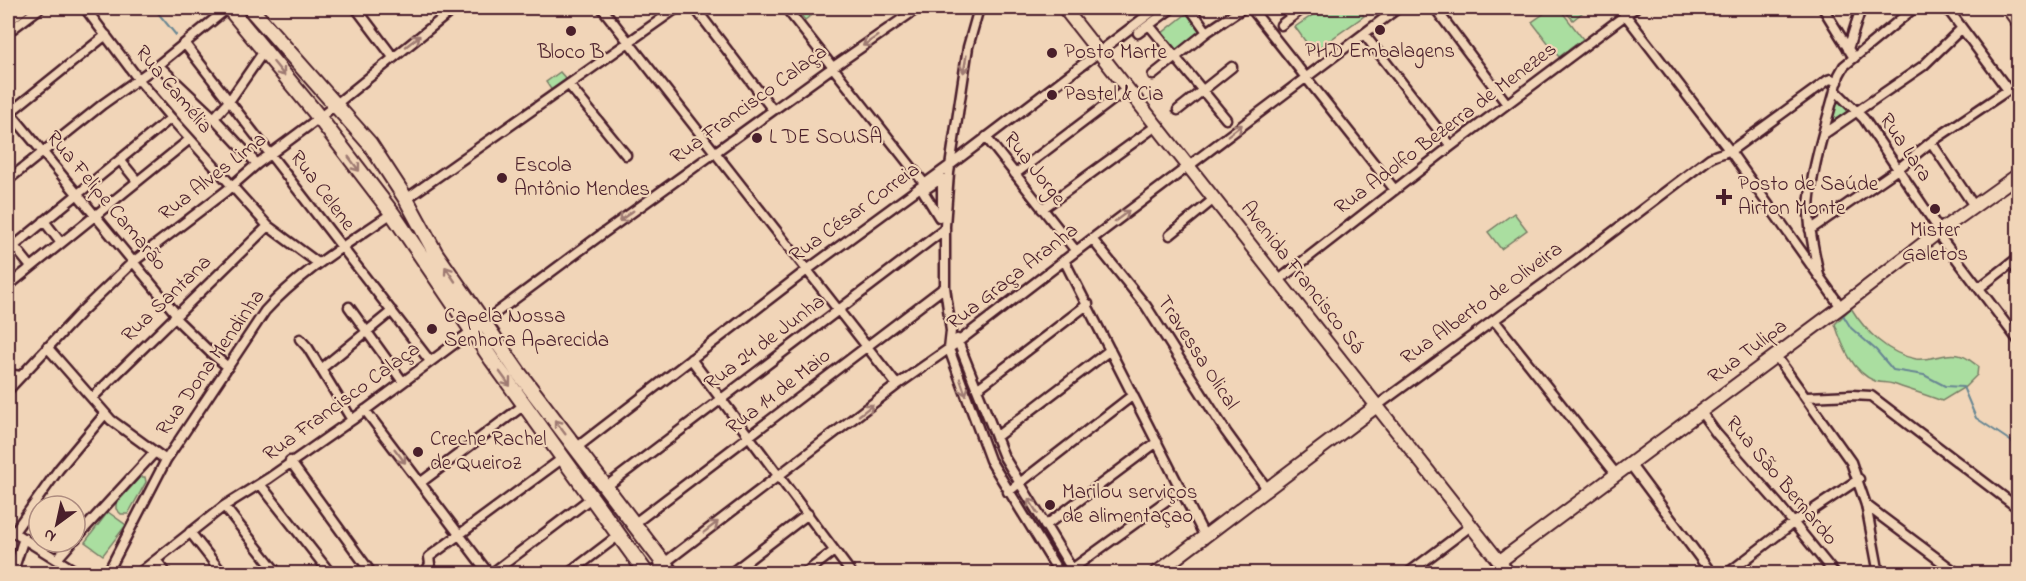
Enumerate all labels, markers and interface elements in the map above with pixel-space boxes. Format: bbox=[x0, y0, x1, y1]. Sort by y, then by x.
marker: PHD Embalagens bbox=[1373, 23, 1387, 37]
marker: Bloco B bbox=[564, 24, 578, 38]
one-way arrow bbox=[405, 34, 421, 47]
one-way arrow bbox=[863, 35, 879, 47]
street label: Rua Adolfo Bezerra de Menezes bbox=[1328, 35, 1564, 223]
place label: PHD Embalagens bbox=[1305, 37, 1455, 69]
place label: Bloco B bbox=[537, 38, 604, 68]
street label: Rua Francisco Calaça bbox=[664, 38, 834, 172]
place label: Posto Marte bbox=[1064, 38, 1167, 68]
street label: Rua Camélia bbox=[127, 39, 219, 141]
marker: Posto Marte bbox=[1045, 46, 1059, 60]
one-way arrow bbox=[960, 54, 971, 74]
one-way arrow bbox=[273, 61, 286, 77]
place label: Pastel & Cia bbox=[1064, 80, 1164, 110]
marker: Pastel & Cia bbox=[1045, 88, 1059, 102]
street label: Rua Lara bbox=[1871, 108, 1939, 188]
place label: L DE SOUSA bbox=[769, 123, 882, 153]
street label: Rua Felipe Camarão bbox=[38, 124, 174, 278]
one-way arrow bbox=[1226, 124, 1242, 137]
street label: Rua Alves Lima bbox=[153, 125, 273, 229]
street label: Rua Jorge bbox=[994, 126, 1073, 214]
marker: L DE SOUSA bbox=[750, 131, 764, 145]
street label: Rua Celene bbox=[282, 145, 363, 238]
place label: Escola Antônio Mendes bbox=[514, 151, 650, 205]
one-way arrow bbox=[348, 155, 361, 171]
street label: Rua César Correia bbox=[784, 155, 926, 271]
place label: Posto de Saúde Airton Monte bbox=[1738, 170, 1879, 224]
marker: Escola Antônio Mendes bbox=[495, 171, 509, 185]
marker: Posto de Saúde Airton Monte bbox=[1715, 188, 1733, 206]
street label: Avenida Francisco Sá bbox=[1233, 195, 1372, 361]
marker: Mister Galetos bbox=[1928, 202, 1942, 216]
one-way arrow bbox=[1114, 209, 1130, 222]
one-way arrow bbox=[619, 210, 635, 222]
street label: Rua Graça Aranha bbox=[941, 216, 1085, 338]
place label: Mister Galetos bbox=[1902, 216, 1968, 270]
street label: Rua Alberto de Oliveira bbox=[1395, 235, 1569, 373]
street label: Rua Santana bbox=[115, 248, 219, 350]
one-way arrow bbox=[444, 266, 456, 282]
street label: Rua Dona Mendinha bbox=[149, 283, 273, 443]
street label: Rua 24 de Junha bbox=[698, 287, 832, 399]
street label: Travessa Olical bbox=[1149, 290, 1245, 416]
place label: Capela Nossa Senhora Aparecida bbox=[444, 302, 609, 356]
street label: Rua Tulipa bbox=[1702, 312, 1794, 392]
marker: Capela Nossa Senhora Aparecida bbox=[425, 322, 439, 336]
street label: Rua Francisco Calaça bbox=[257, 335, 427, 469]
street label: Rua 14 de Maio bbox=[720, 341, 838, 443]
one-way arrow bbox=[499, 370, 511, 387]
one-way arrow bbox=[959, 377, 970, 396]
one-way arrow bbox=[858, 403, 874, 416]
street label: Rua São Bernardo bbox=[1718, 410, 1844, 553]
one-way arrow bbox=[554, 420, 566, 436]
place label: Creche Rachel de Queiroz bbox=[430, 425, 547, 479]
marker: Creche Rachel de Queiroz bbox=[411, 445, 425, 459]
one-way arrow bbox=[394, 448, 406, 464]
place label: Marilou serviços de alimentaçao bbox=[1062, 478, 1197, 532]
north arrow bbox=[27, 494, 87, 554]
one-way arrow bbox=[1027, 498, 1039, 515]
marker: Marilou serviços de alimentaçao bbox=[1043, 498, 1057, 512]
one-way arrow bbox=[703, 521, 719, 534]
text: N bbox=[39, 522, 61, 548]

